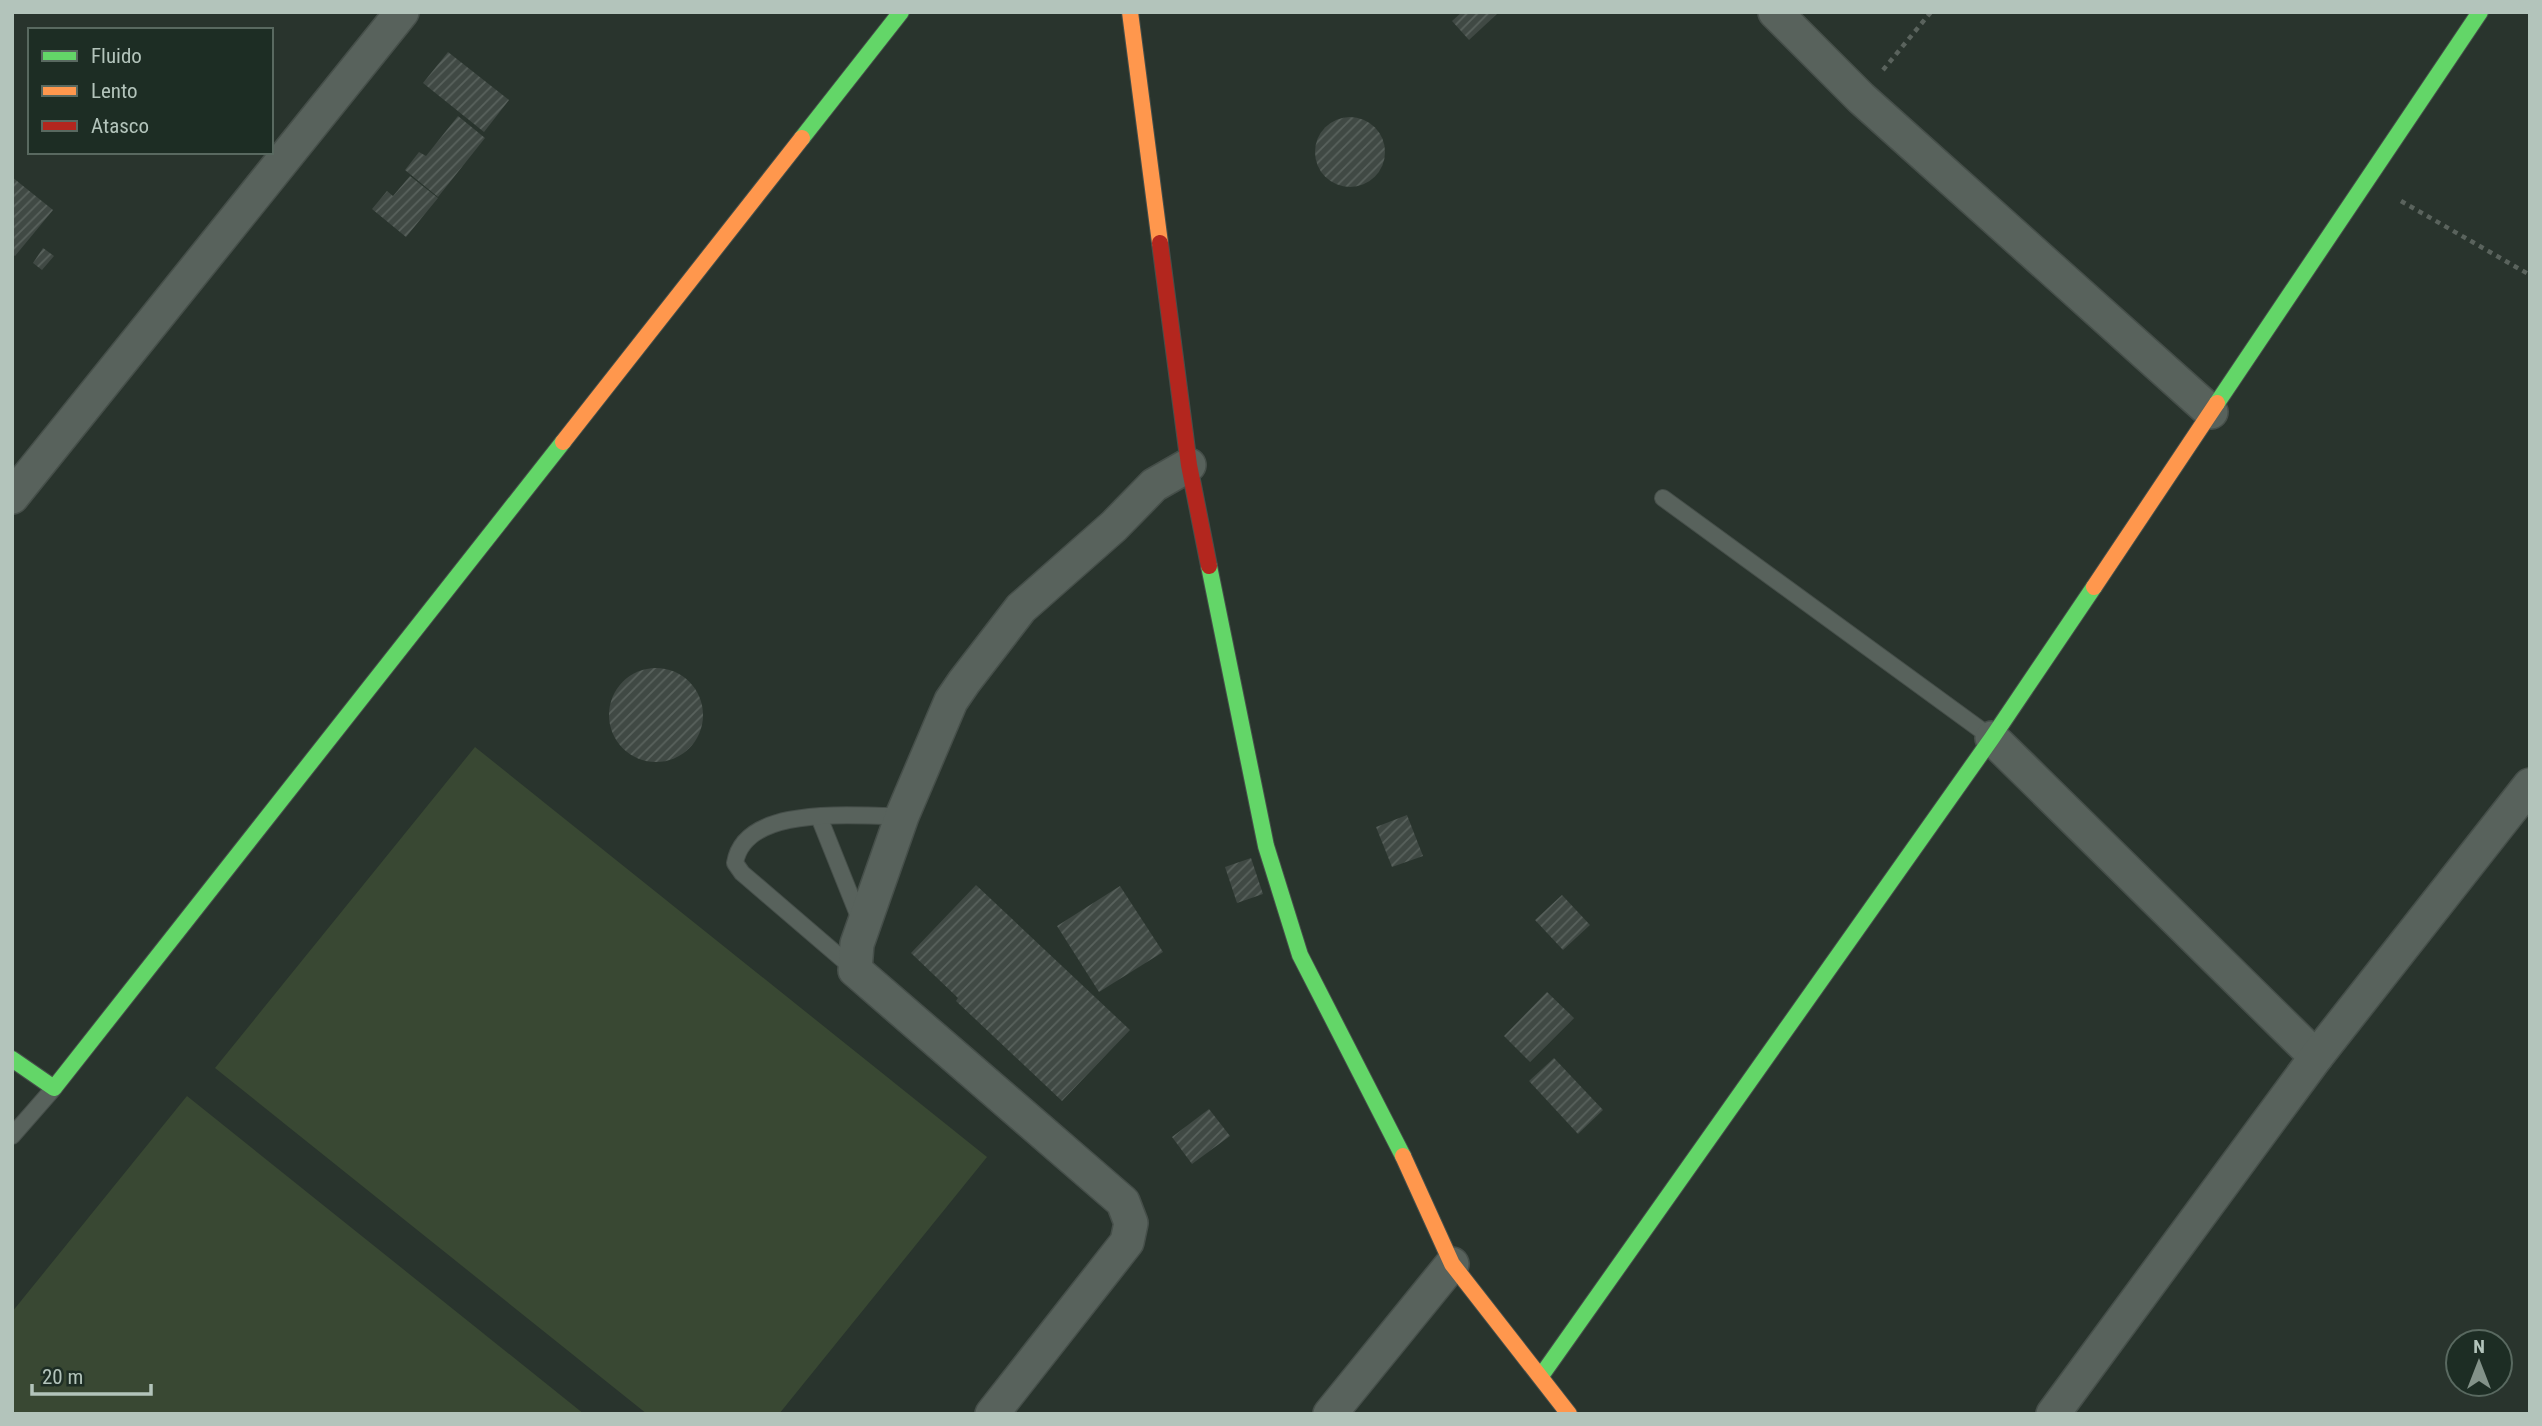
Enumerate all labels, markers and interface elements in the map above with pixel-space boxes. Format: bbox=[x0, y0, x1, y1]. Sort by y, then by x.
legend bbox=[28, 28, 273, 154]
text: Fluido bbox=[91, 44, 142, 68]
text: Lento bbox=[91, 79, 138, 103]
text: Atasco bbox=[91, 114, 149, 138]
north arrow bbox=[2444, 1328, 2514, 1398]
text: N bbox=[2473, 1335, 2485, 1358]
scale bar bbox=[32, 1352, 150, 1396]
text: 20 m bbox=[42, 1365, 83, 1389]

